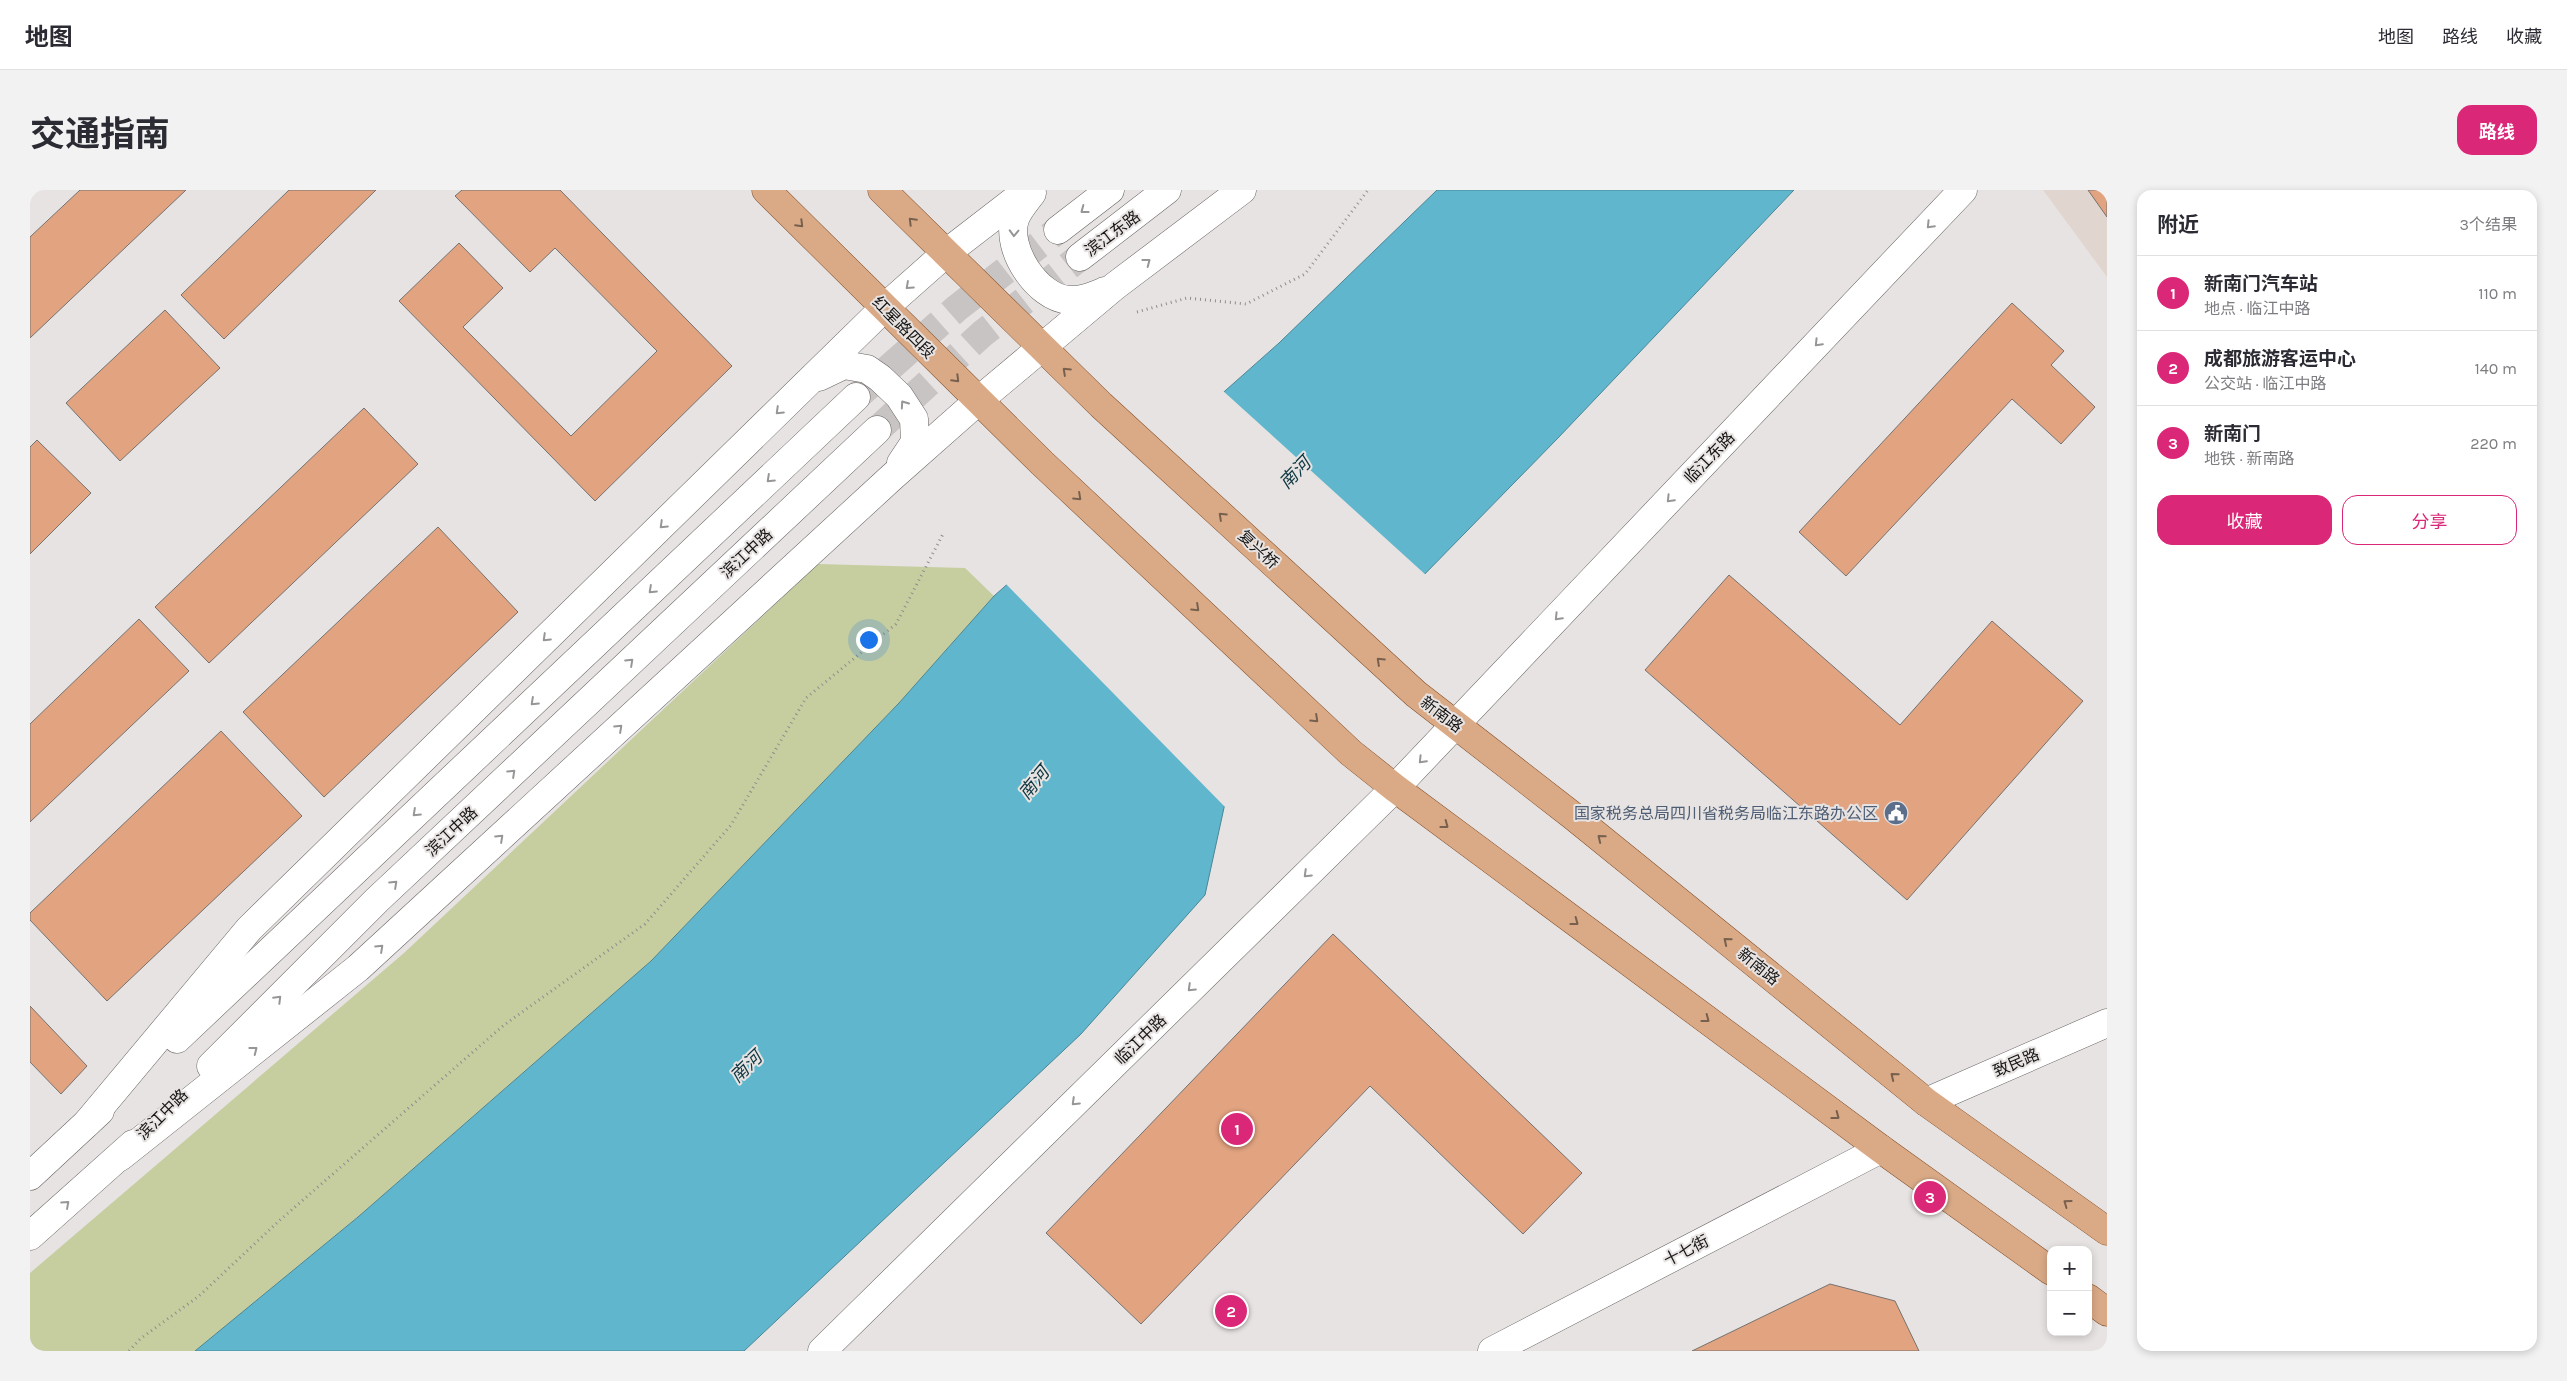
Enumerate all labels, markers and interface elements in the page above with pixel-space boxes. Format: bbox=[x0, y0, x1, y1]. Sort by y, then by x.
text: 地图 bbox=[25, 23, 73, 51]
text: 地图 bbox=[2378, 26, 2414, 48]
text: 路线 bbox=[2442, 26, 2478, 48]
text: 收藏 bbox=[2506, 26, 2542, 48]
button: 路线 bbox=[2457, 105, 2537, 155]
text: 交通指南 bbox=[30, 114, 170, 155]
one-way arrow bbox=[1080, 204, 1090, 213]
street label: 滨江东路 bbox=[1081, 207, 1144, 260]
text: 附近 bbox=[2157, 213, 2199, 237]
text: 3个结果 bbox=[2460, 215, 2517, 234]
one-way arrow bbox=[909, 217, 918, 226]
one-way arrow bbox=[795, 219, 804, 228]
one-way arrow bbox=[1927, 220, 1936, 229]
one-way arrow bbox=[1008, 229, 1019, 237]
one-way arrow bbox=[1141, 259, 1151, 268]
text: 新南门汽车站 bbox=[2204, 273, 2318, 295]
one-way arrow bbox=[905, 280, 914, 289]
text: 1 bbox=[2170, 284, 2176, 303]
text: 110 m bbox=[2478, 284, 2517, 303]
street label: 红星路四段 bbox=[869, 292, 939, 362]
text: 地点 · 临江中路 bbox=[2204, 299, 2310, 318]
one-way arrow bbox=[1815, 337, 1824, 346]
text: 成都旅游客运中心 bbox=[2204, 348, 2356, 370]
text: 2 bbox=[2168, 359, 2178, 378]
text: 140 m bbox=[2475, 359, 2517, 378]
one-way arrow bbox=[1063, 368, 1072, 377]
one-way arrow bbox=[950, 374, 959, 383]
text: 公交站 · 临江中路 bbox=[2204, 374, 2326, 393]
one-way arrow bbox=[901, 400, 910, 409]
one-way arrow bbox=[776, 405, 785, 414]
text: 新南门 bbox=[2204, 423, 2261, 445]
street label: 临江东路 bbox=[1680, 428, 1738, 487]
text: 3 bbox=[2168, 434, 2178, 453]
text: 220 m bbox=[2470, 434, 2517, 453]
text: 地铁 · 新南路 bbox=[2204, 449, 2294, 468]
water label: 南河 bbox=[1275, 450, 1318, 494]
one-way arrow bbox=[767, 473, 776, 482]
one-way arrow bbox=[1072, 491, 1081, 500]
one-way arrow bbox=[1667, 493, 1676, 502]
button: 收藏 bbox=[2157, 495, 2332, 545]
button: 分享 bbox=[2342, 495, 2517, 545]
one-way arrow bbox=[1218, 513, 1227, 522]
one-way arrow bbox=[659, 519, 668, 528]
street label: 滨江中路 bbox=[716, 525, 776, 582]
street label: 复兴桥 bbox=[1235, 526, 1283, 573]
one-way arrow bbox=[649, 584, 658, 593]
one-way arrow bbox=[1191, 602, 1200, 611]
one-way arrow bbox=[1555, 611, 1564, 620]
your location bbox=[856, 627, 882, 653]
one-way arrow bbox=[543, 632, 552, 641]
one-way arrow bbox=[1377, 658, 1386, 667]
one-way arrow bbox=[625, 659, 634, 668]
street label: 新南路 bbox=[1417, 692, 1467, 736]
one-way arrow bbox=[530, 696, 539, 705]
one-way arrow bbox=[1309, 713, 1318, 722]
one-way arrow bbox=[614, 725, 623, 734]
one-way arrow bbox=[1419, 754, 1428, 763]
water label: 南河 bbox=[1014, 760, 1056, 804]
one-way arrow bbox=[506, 770, 515, 779]
public building icon: 国家税务总局四川省税务局临江东路办公区 bbox=[1883, 800, 1909, 826]
street label: 滨江中路 bbox=[421, 803, 481, 860]
place label: 国家税务总局四川省税务局临江东路办公区 bbox=[1574, 804, 1878, 823]
one-way arrow bbox=[412, 807, 421, 816]
one-way arrow bbox=[1439, 820, 1448, 828]
one-way arrow bbox=[494, 835, 503, 844]
one-way arrow bbox=[1598, 836, 1607, 844]
one-way arrow bbox=[1304, 868, 1313, 877]
one-way arrow bbox=[388, 881, 397, 890]
one-way arrow bbox=[1569, 916, 1579, 925]
one-way arrow bbox=[1724, 938, 1733, 946]
street label: 新南路 bbox=[1734, 944, 1783, 989]
one-way arrow bbox=[375, 945, 384, 954]
one-way arrow bbox=[1188, 982, 1197, 991]
one-way arrow bbox=[272, 995, 281, 1004]
street label: 临江中路 bbox=[1111, 1010, 1170, 1068]
one-way arrow bbox=[1700, 1013, 1710, 1022]
water label: 南河 bbox=[725, 1044, 769, 1087]
street label: 致民路 bbox=[1990, 1044, 2042, 1081]
one-way arrow bbox=[248, 1048, 257, 1056]
one-way arrow bbox=[1891, 1073, 1900, 1081]
street label: 滨江中路 bbox=[133, 1085, 192, 1144]
one-way arrow bbox=[1072, 1096, 1081, 1105]
pin: 1 bbox=[1221, 1110, 1253, 1148]
one-way arrow bbox=[1830, 1110, 1840, 1119]
pin: 3 bbox=[1914, 1178, 1946, 1216]
one-way arrow bbox=[2063, 1200, 2073, 1209]
one-way arrow bbox=[61, 1201, 70, 1210]
street label: 十七街 bbox=[1661, 1231, 1712, 1270]
map controls bbox=[2047, 1246, 2092, 1336]
button: + bbox=[2047, 1246, 2092, 1291]
button: − bbox=[2047, 1291, 2092, 1336]
pin: 2 bbox=[1215, 1292, 1247, 1330]

